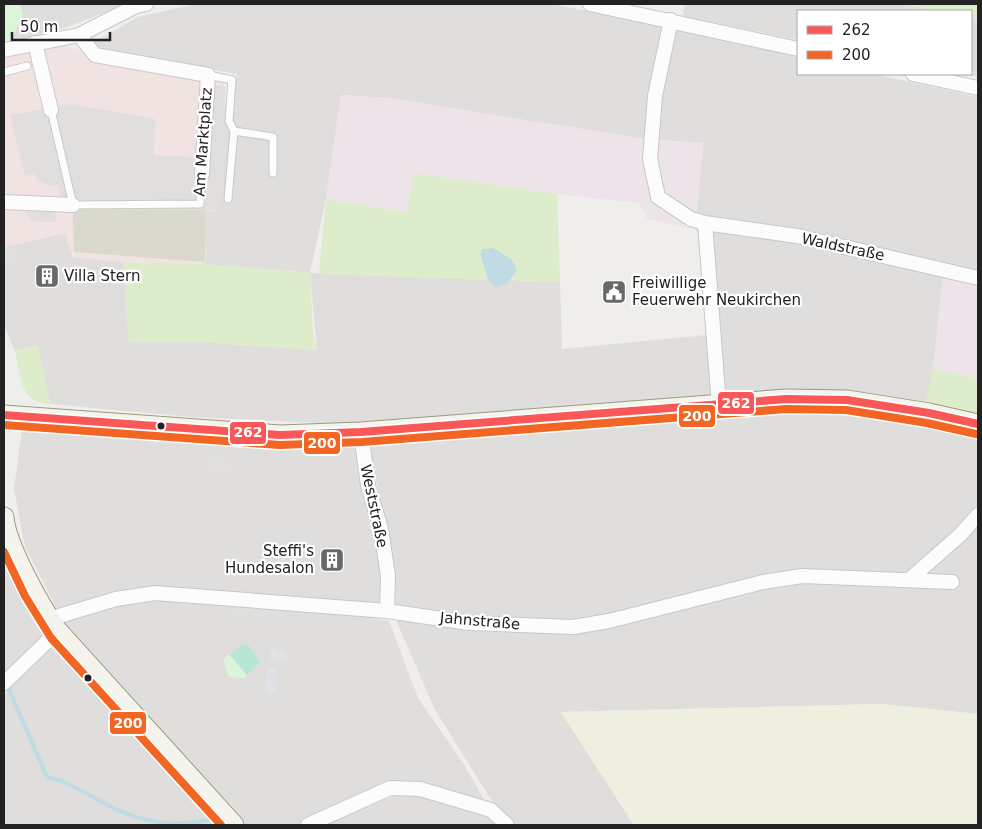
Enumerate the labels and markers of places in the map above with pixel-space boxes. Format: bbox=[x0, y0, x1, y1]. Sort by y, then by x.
building icon: Villa Stern bbox=[34, 263, 60, 289]
place label: Villa Stern bbox=[64, 267, 140, 285]
place label: Freiwillige Feuerwehr Neukirchen bbox=[632, 274, 801, 309]
public building icon: Freiwillige Feuerwehr Neukirchen bbox=[601, 279, 627, 305]
unlabelled marker bbox=[156, 421, 166, 431]
place label: Steffi's Hundesalon bbox=[225, 542, 314, 577]
building icon: Steffi's Hundesalon bbox=[319, 547, 345, 573]
unlabelled marker bbox=[83, 673, 93, 683]

